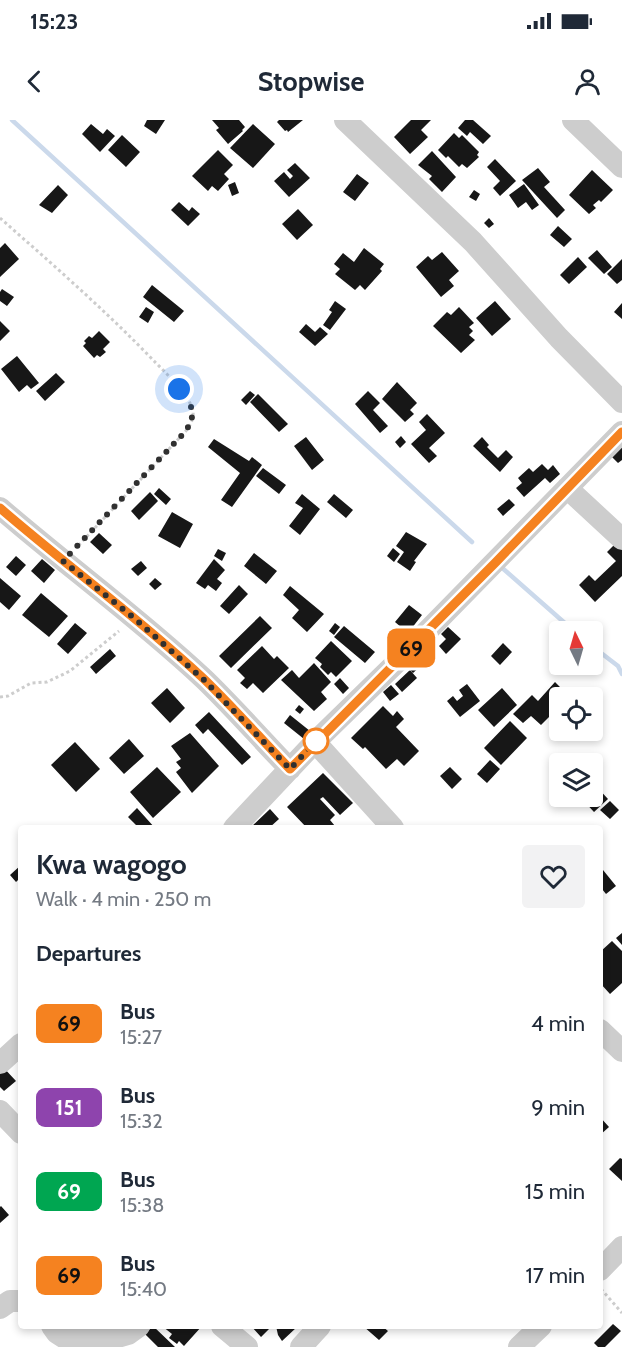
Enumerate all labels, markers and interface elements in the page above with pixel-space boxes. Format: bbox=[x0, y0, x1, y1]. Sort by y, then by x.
text: 15:23 bbox=[30, 8, 78, 35]
icon: back bbox=[18, 65, 51, 98]
text: Stopwise bbox=[258, 65, 364, 98]
icon: person bbox=[571, 65, 604, 98]
your location bbox=[164, 374, 194, 404]
north arrow bbox=[549, 621, 603, 675]
map controls bbox=[549, 621, 603, 807]
line badge: 69 bbox=[384, 628, 438, 668]
text: 69 bbox=[399, 636, 423, 661]
button: locate bbox=[549, 687, 603, 741]
unlabelled marker bbox=[303, 728, 329, 754]
button: layers bbox=[549, 753, 603, 807]
button: heart bbox=[522, 845, 585, 908]
text: Kwa wagogo bbox=[36, 847, 187, 881]
text: Walk · 4 min · 250 m bbox=[36, 887, 211, 911]
text: Departures bbox=[36, 940, 141, 967]
text: Bus bbox=[120, 998, 155, 1025]
text: 4 min bbox=[531, 1010, 585, 1037]
text: 69 bbox=[57, 1011, 81, 1036]
text: 15:27 bbox=[120, 1025, 162, 1049]
text: Bus bbox=[120, 1082, 155, 1109]
text: 9 min bbox=[531, 1094, 585, 1121]
text: 151 bbox=[56, 1095, 82, 1120]
text: 15:32 bbox=[120, 1109, 163, 1133]
text: Bus bbox=[120, 1166, 155, 1193]
text: 15 min bbox=[525, 1178, 585, 1205]
text: 69 bbox=[57, 1179, 81, 1204]
text: 15:38 bbox=[120, 1193, 164, 1217]
text: Bus bbox=[120, 1250, 155, 1277]
text: 17 min bbox=[526, 1262, 585, 1289]
text: 69 bbox=[57, 1263, 81, 1288]
text: 15:40 bbox=[120, 1277, 167, 1301]

